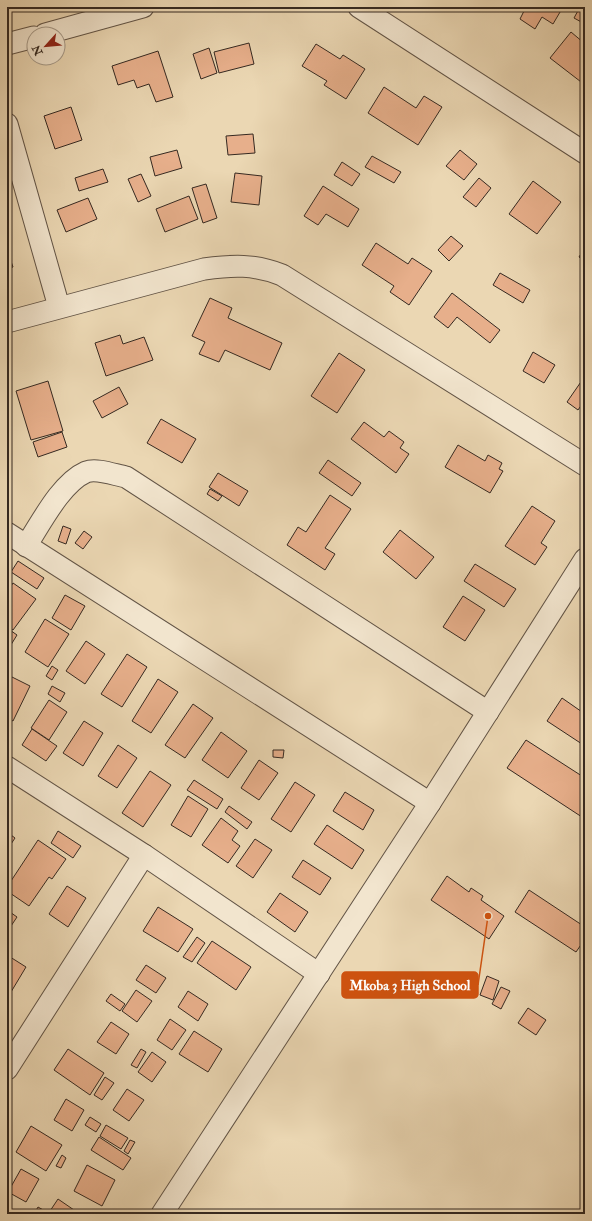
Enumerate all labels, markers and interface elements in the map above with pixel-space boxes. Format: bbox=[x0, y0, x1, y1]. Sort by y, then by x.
north arrow bbox=[26, 26, 66, 66]
text: N bbox=[29, 42, 46, 59]
callout: Mkoba 3 High School bbox=[342, 972, 478, 998]
text: Mkoba 3 High School bbox=[349, 977, 471, 995]

